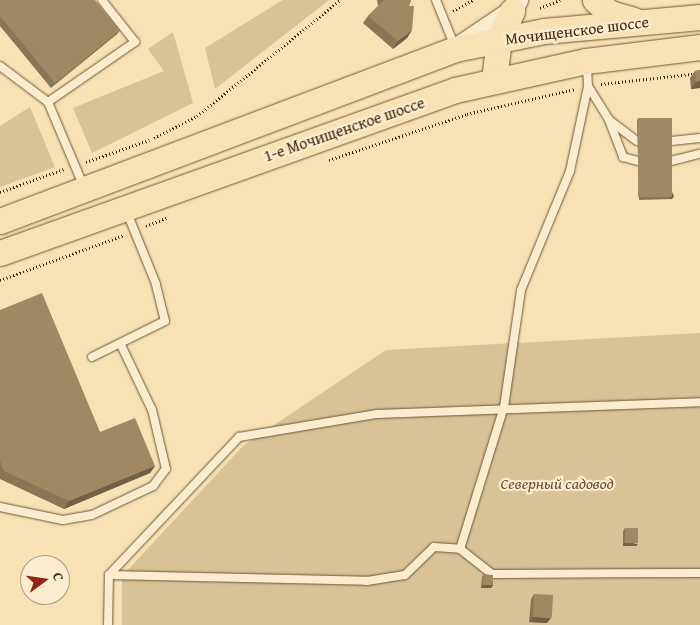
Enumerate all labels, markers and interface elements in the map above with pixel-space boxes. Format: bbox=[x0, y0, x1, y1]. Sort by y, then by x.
street label: Мочищенское шоссе bbox=[504, 12, 650, 48]
street label: 1-е Мочищенское шоссе bbox=[261, 92, 427, 166]
park label: Северный садовод bbox=[500, 473, 614, 493]
north arrow bbox=[20, 555, 70, 605]
text: С bbox=[48, 570, 69, 583]

